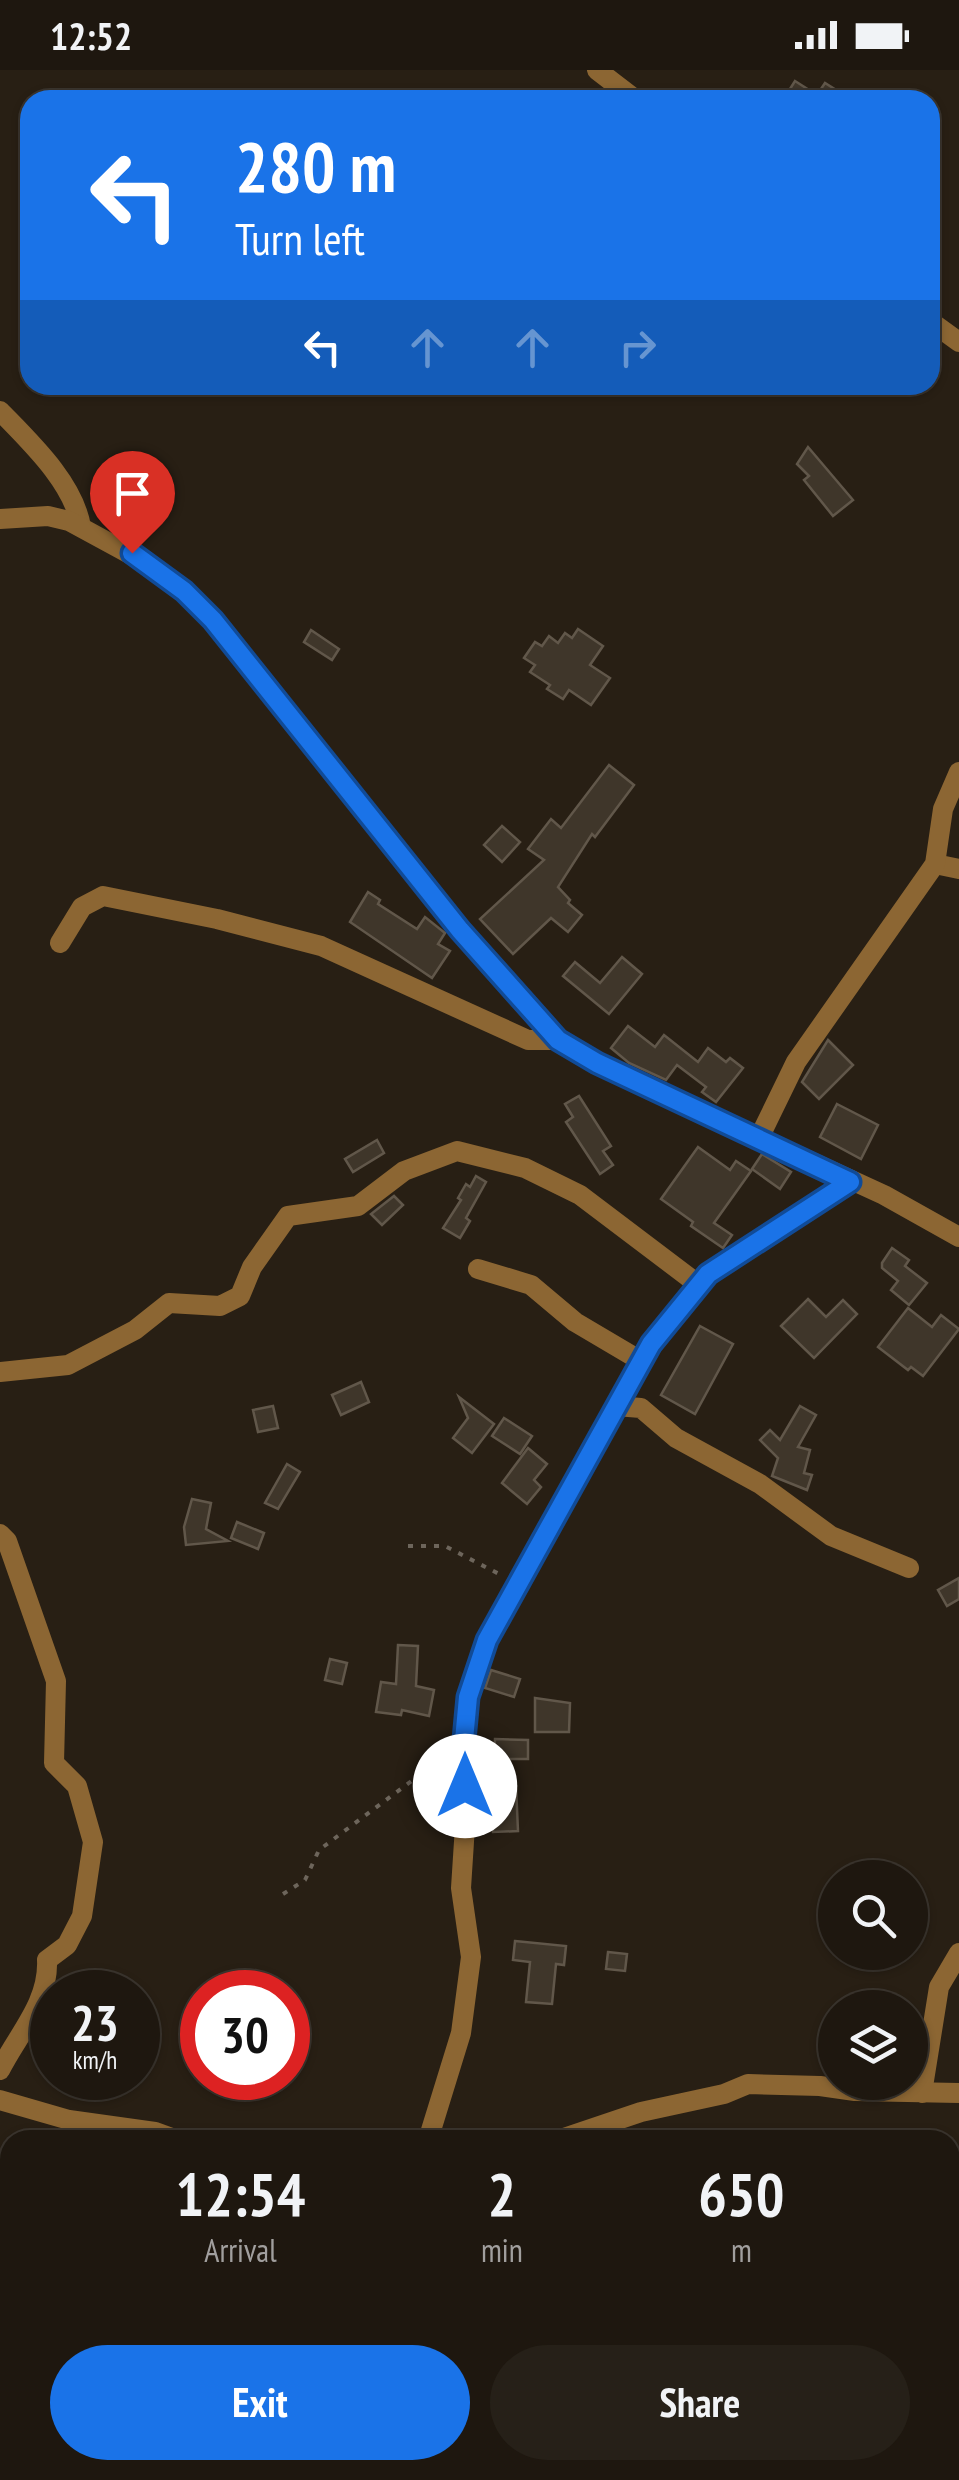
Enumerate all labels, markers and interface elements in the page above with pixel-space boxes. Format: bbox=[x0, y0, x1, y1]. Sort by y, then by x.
text: 12:52 bbox=[50, 11, 132, 60]
text: 280 m bbox=[235, 121, 396, 211]
icon: left bbox=[70, 130, 200, 260]
text: Turn left bbox=[235, 209, 365, 267]
icon: left bbox=[295, 320, 350, 375]
icon: ahead bbox=[400, 320, 455, 375]
icon: ahead bbox=[505, 320, 560, 375]
icon: right bbox=[610, 320, 665, 375]
pin bbox=[90, 451, 175, 554]
icon: arrive bbox=[105, 466, 160, 521]
position arrow bbox=[413, 1734, 517, 1838]
map controls bbox=[818, 1860, 928, 2100]
button: search bbox=[818, 1860, 928, 1970]
speed limit sign: 30 bbox=[180, 1970, 310, 2100]
text: 23 bbox=[71, 1990, 119, 2055]
button: layers bbox=[818, 1990, 928, 2100]
text: km/h bbox=[73, 2044, 117, 2076]
text: 12:54 bbox=[176, 2155, 305, 2233]
text: 2 bbox=[488, 2155, 516, 2233]
text: 650 bbox=[698, 2155, 784, 2233]
text: Arrival bbox=[204, 2229, 277, 2271]
text: min bbox=[481, 2229, 523, 2271]
text: m bbox=[731, 2229, 752, 2271]
button: Exit bbox=[50, 2345, 470, 2460]
button: Share bbox=[490, 2345, 910, 2460]

